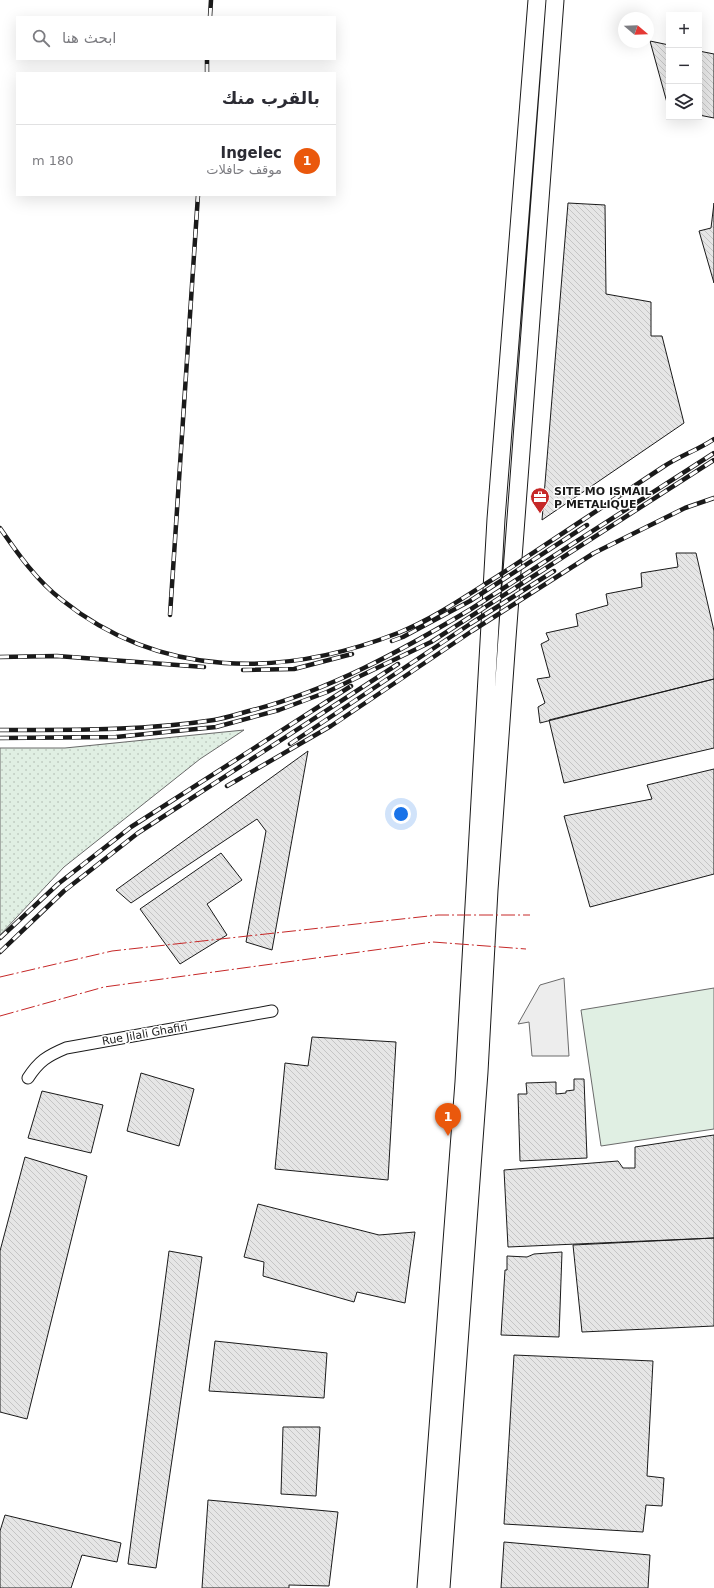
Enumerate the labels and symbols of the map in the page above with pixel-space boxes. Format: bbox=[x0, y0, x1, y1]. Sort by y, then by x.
north arrow bbox=[618, 12, 654, 48]
place label: SITE MO ISMAIL P METALIQUE bbox=[554, 485, 652, 511]
office icon: SITE MO ISMAIL P METALIQUE bbox=[529, 486, 551, 514]
your location bbox=[391, 804, 411, 824]
street label: Rue Jilali Ghafiri bbox=[101, 1020, 189, 1048]
pin: 1 bbox=[435, 1103, 461, 1136]

